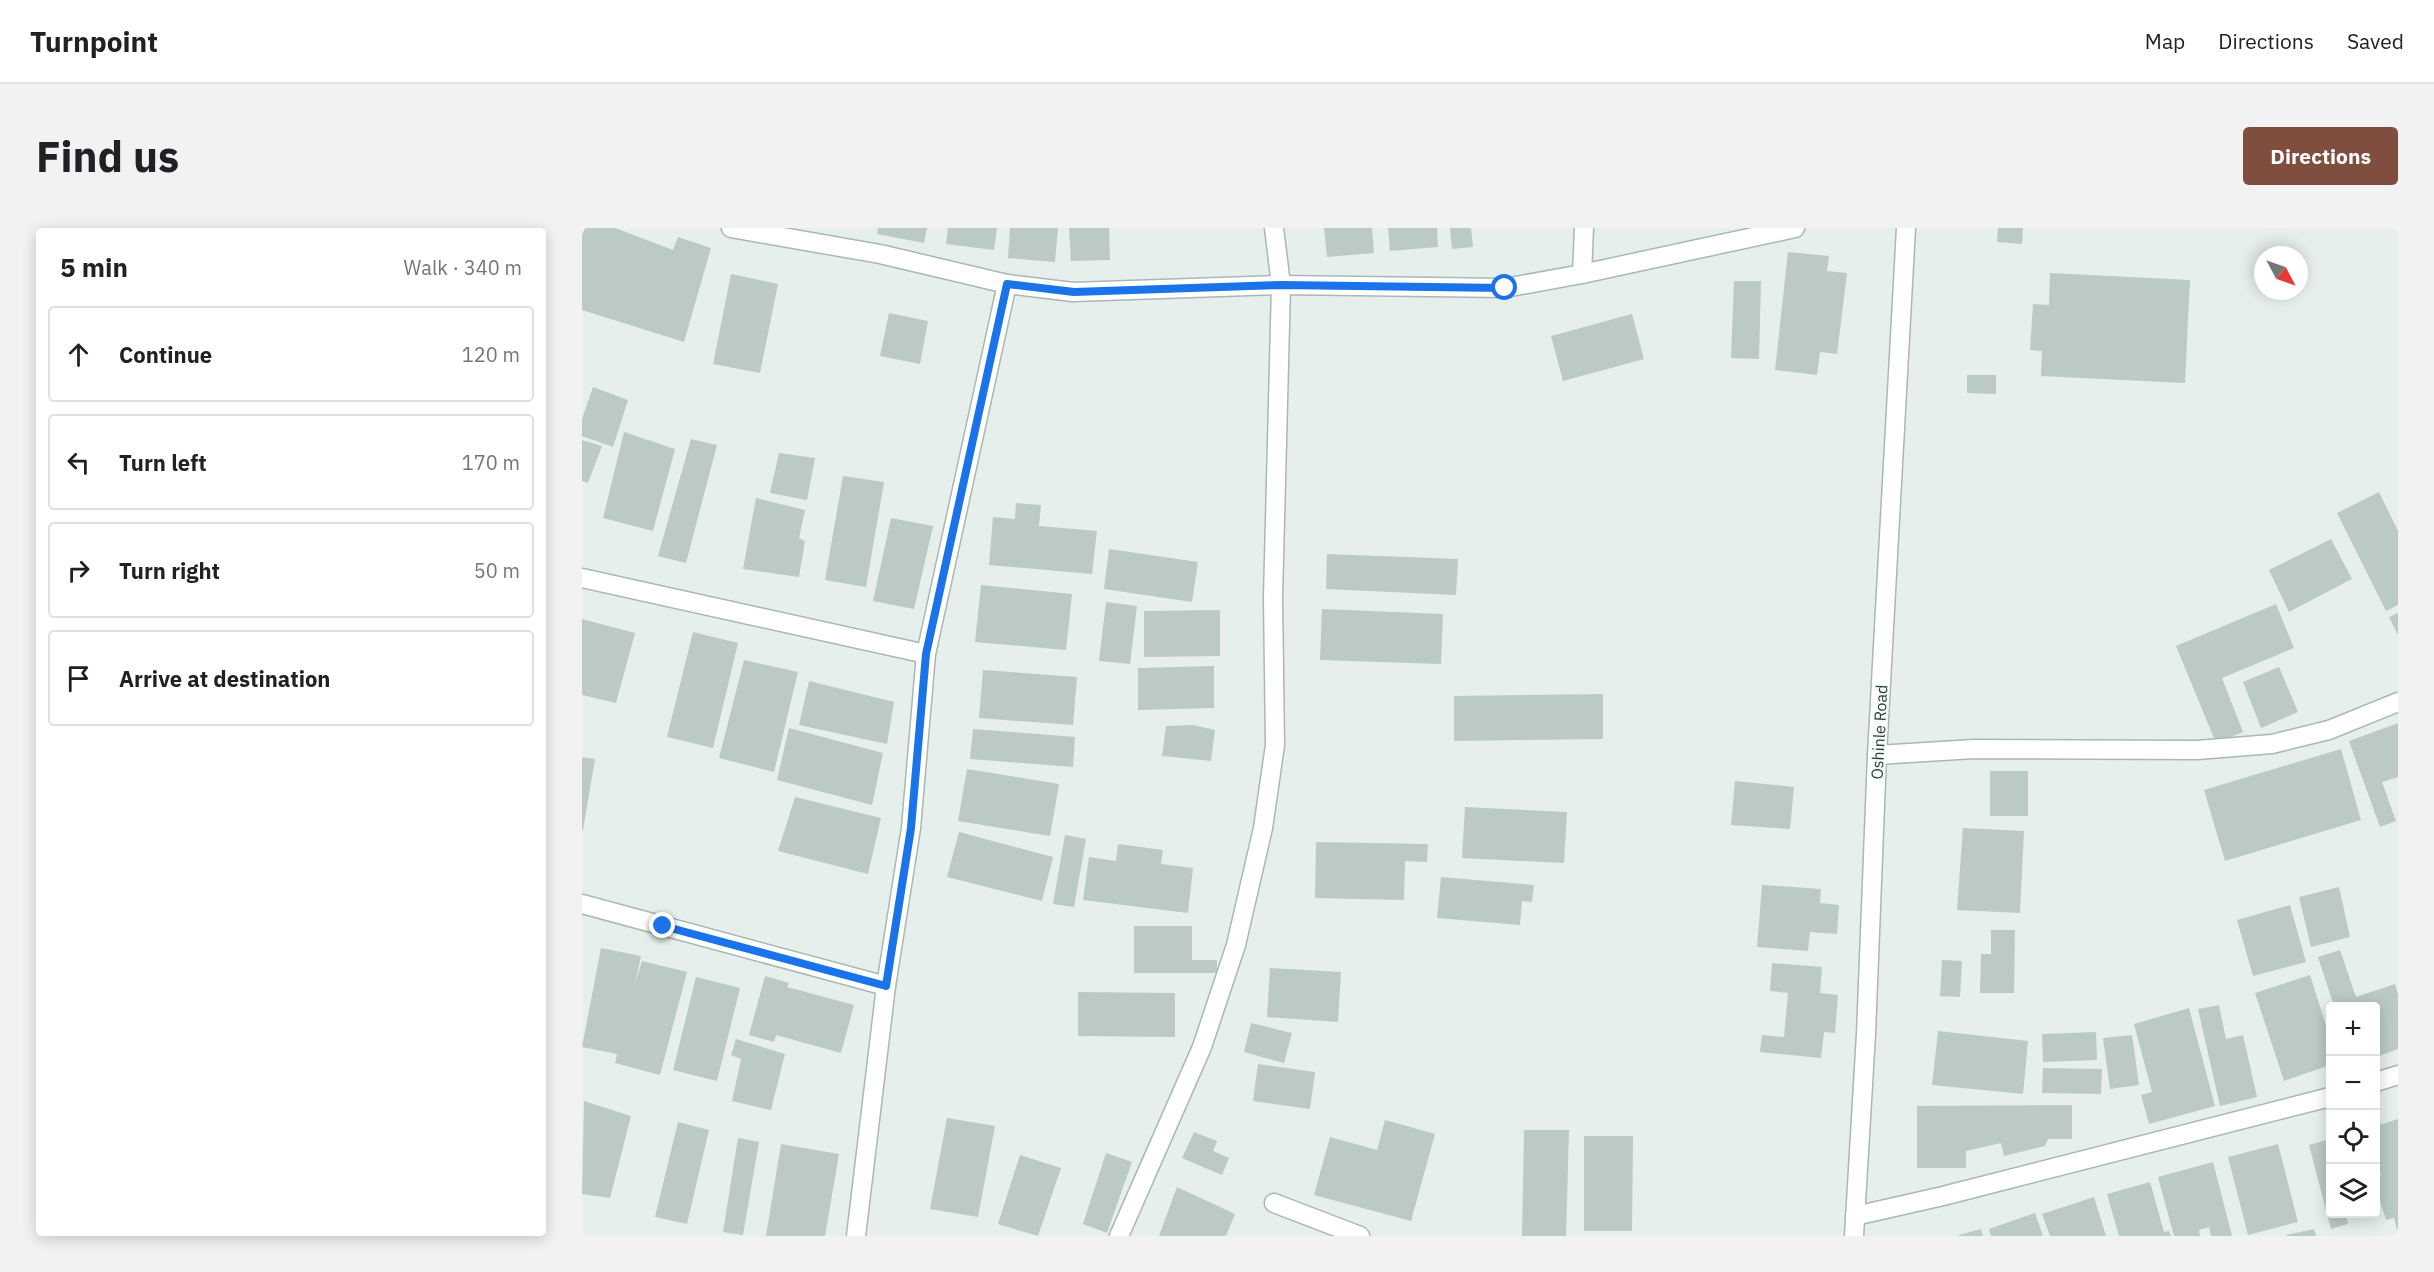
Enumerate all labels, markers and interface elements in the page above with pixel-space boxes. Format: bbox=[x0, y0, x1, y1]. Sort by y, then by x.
text: Turnpoint bbox=[30, 23, 158, 60]
text: Map bbox=[2145, 27, 2185, 55]
text: Directions bbox=[2218, 27, 2314, 55]
text: Saved bbox=[2347, 27, 2404, 55]
button: Directions bbox=[2243, 127, 2398, 185]
text: Find us bbox=[36, 129, 179, 184]
north arrow bbox=[2254, 246, 2308, 300]
text: 5 min bbox=[60, 250, 128, 284]
text: Walk · 340 m bbox=[404, 254, 522, 281]
route start bbox=[1491, 274, 1517, 300]
icon: ahead bbox=[62, 338, 95, 371]
text: Continue bbox=[119, 340, 212, 369]
text: 120 m bbox=[462, 341, 520, 368]
icon: left bbox=[62, 446, 95, 479]
text: Turn left bbox=[119, 448, 207, 477]
text: 170 m bbox=[462, 449, 520, 476]
icon: right bbox=[62, 554, 95, 587]
text: Turn right bbox=[119, 556, 220, 585]
text: 50 m bbox=[474, 557, 520, 584]
icon: arrive bbox=[62, 662, 95, 695]
text: Arrive at destination bbox=[119, 664, 330, 693]
street label: Oshinle Road bbox=[1867, 684, 1891, 780]
route end bbox=[649, 912, 675, 938]
map controls bbox=[2326, 1002, 2380, 1218]
button: + bbox=[2326, 1002, 2380, 1056]
button: − bbox=[2326, 1056, 2380, 1110]
button: locate bbox=[2326, 1110, 2380, 1164]
button: layers bbox=[2326, 1164, 2380, 1218]

